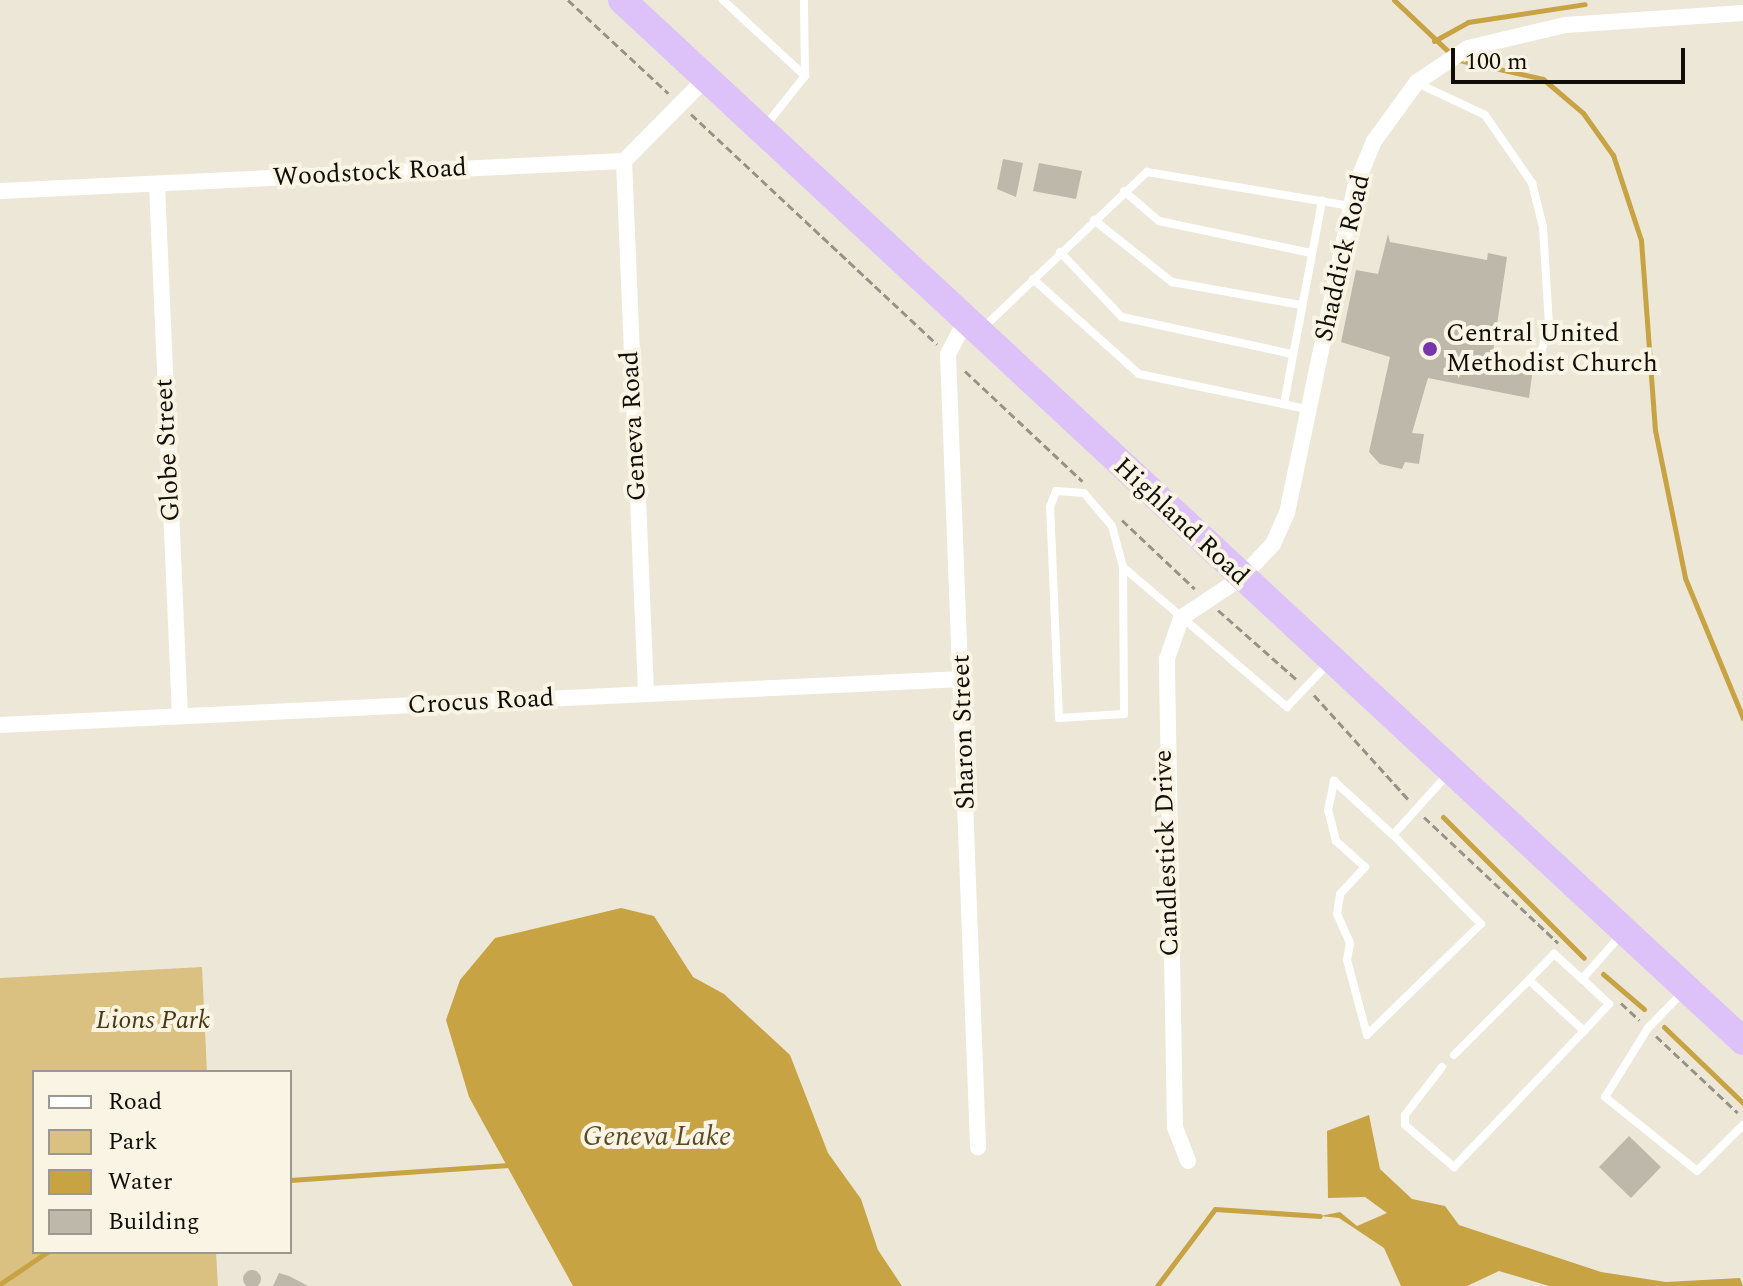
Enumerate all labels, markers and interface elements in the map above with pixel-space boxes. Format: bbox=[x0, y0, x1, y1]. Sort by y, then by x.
scale bar bbox=[1455, 32, 1689, 82]
text: 100 m bbox=[1465, 44, 1528, 80]
street label: Woodstock Road bbox=[272, 152, 468, 194]
street label: Shaddick Road bbox=[1309, 171, 1377, 345]
place label: Central United Methodist Church bbox=[1446, 318, 1658, 380]
marker: Central United Methodist Church bbox=[1421, 340, 1439, 358]
street label: Geneva Road bbox=[614, 350, 654, 502]
street label: Globe Street bbox=[149, 378, 187, 522]
street label: Highland Road bbox=[1107, 451, 1255, 593]
street label: Sharon Street bbox=[946, 654, 982, 810]
street label: Crocus Road bbox=[407, 683, 555, 721]
street label: Candlestick Drive bbox=[1148, 749, 1186, 957]
park label: Lions Park bbox=[96, 1005, 210, 1037]
legend bbox=[32, 1070, 292, 1254]
text: Road bbox=[108, 1084, 162, 1120]
water label: Geneva Lake bbox=[583, 1120, 731, 1154]
text: Park bbox=[108, 1124, 158, 1160]
text: Water bbox=[108, 1164, 172, 1200]
text: Building bbox=[108, 1204, 200, 1240]

